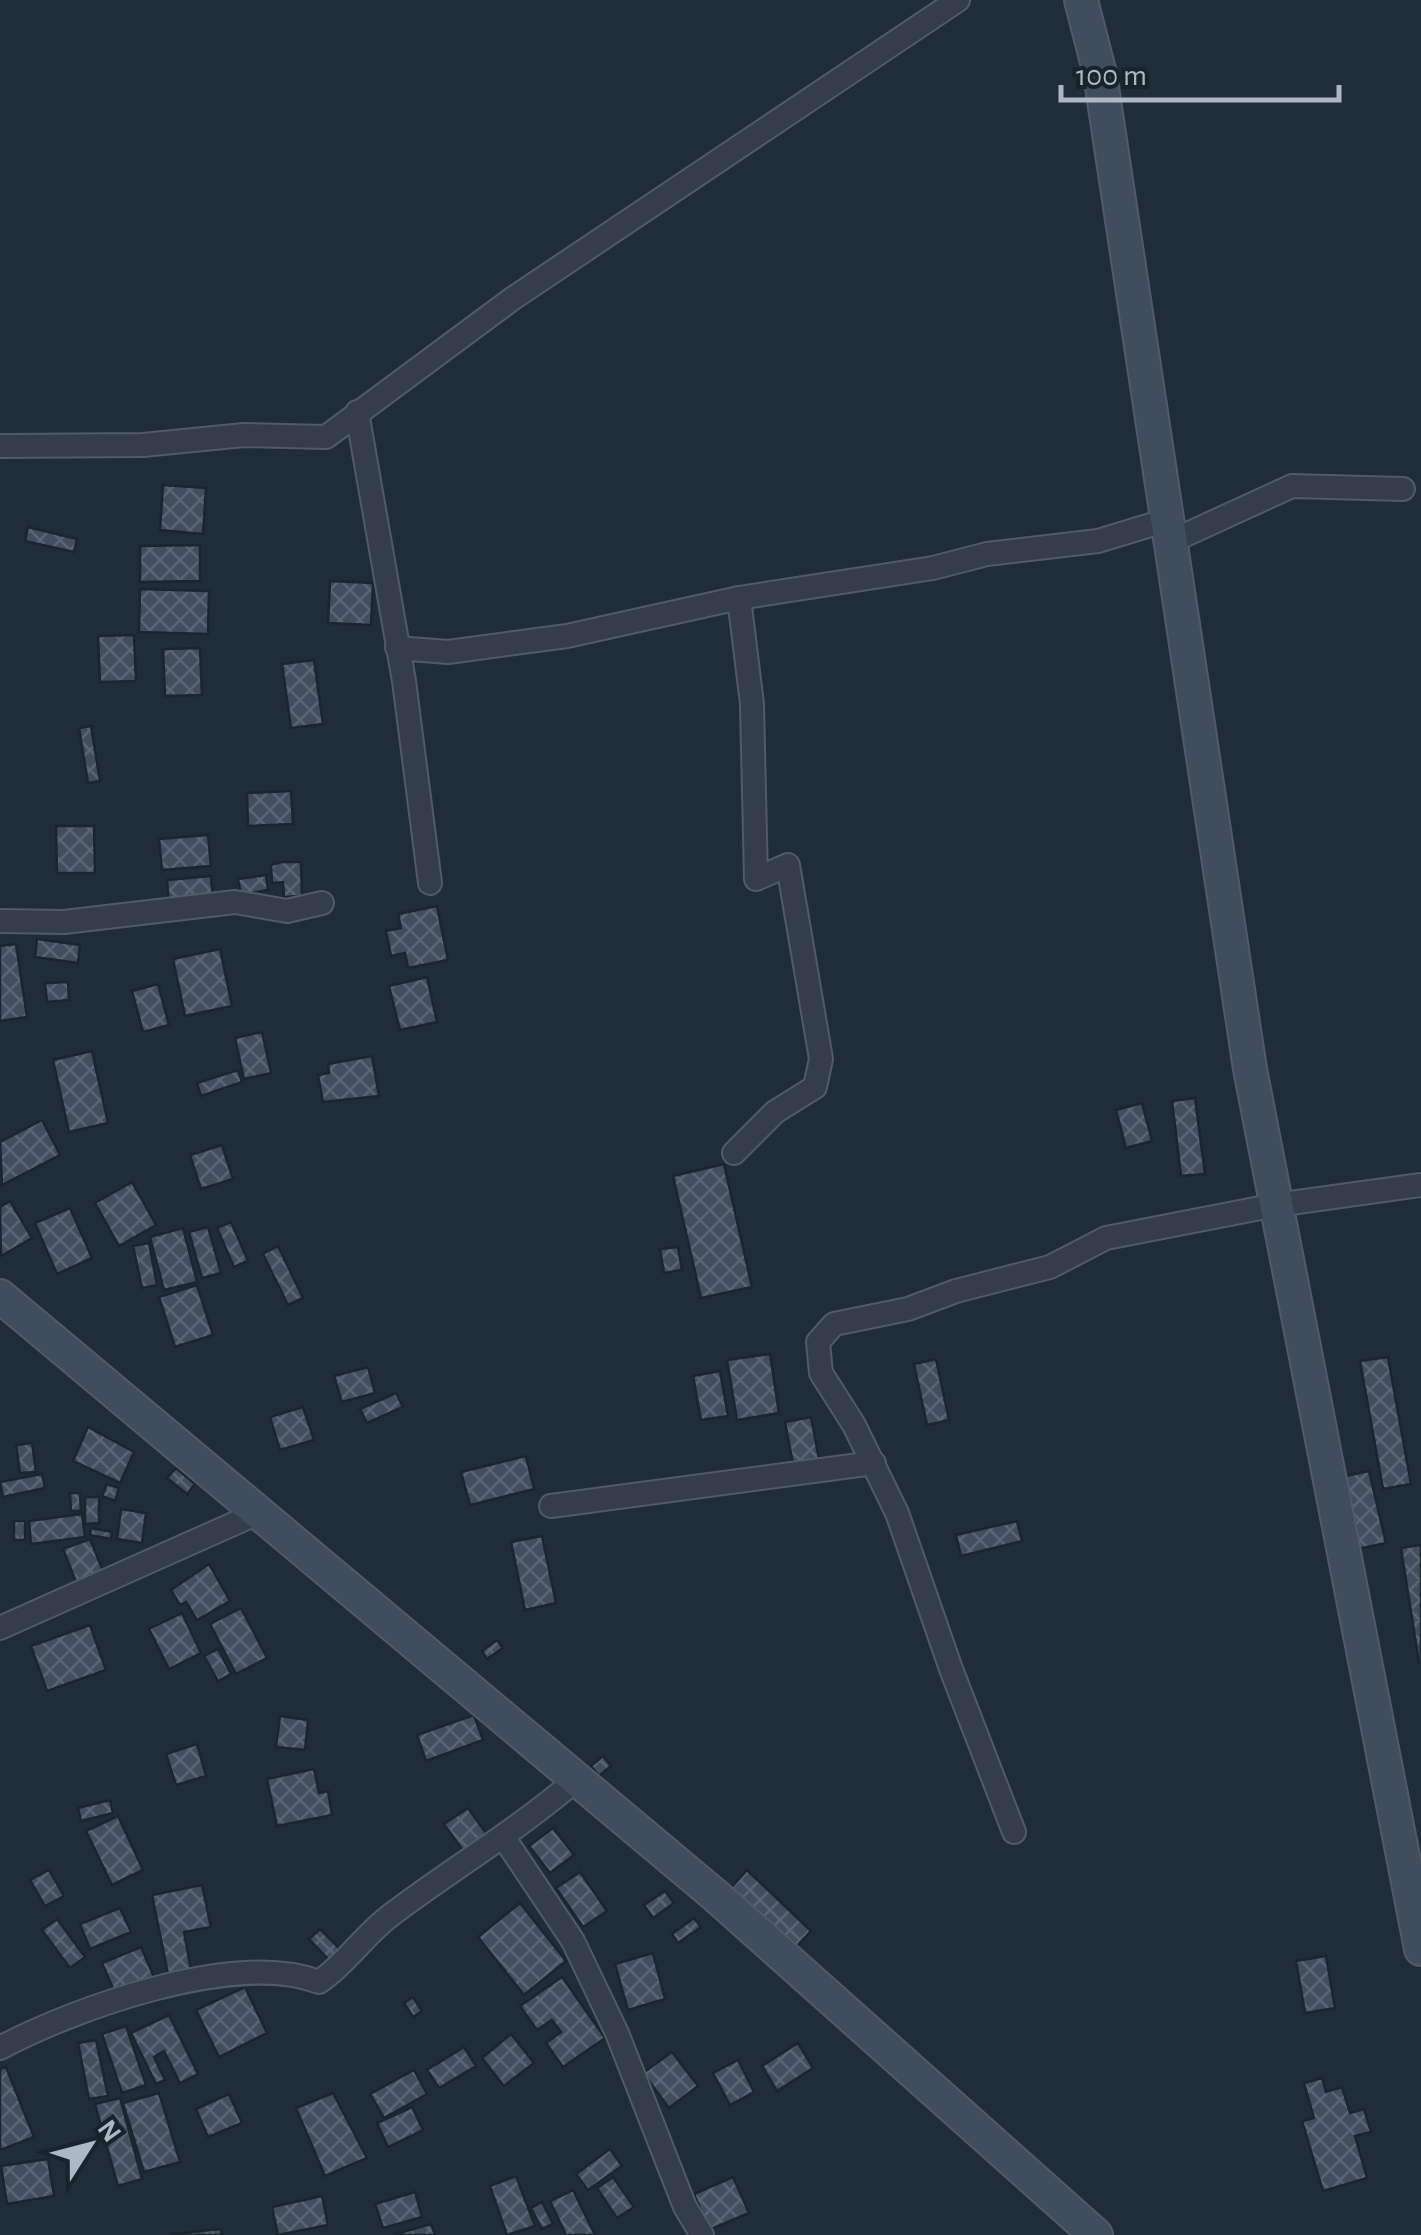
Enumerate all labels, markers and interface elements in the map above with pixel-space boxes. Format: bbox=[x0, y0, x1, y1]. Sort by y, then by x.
scale bar bbox=[1061, 40, 1338, 102]
text: 100 m bbox=[1076, 61, 1147, 91]
north arrow bbox=[40, 2095, 140, 2195]
text: N bbox=[92, 2115, 126, 2148]

